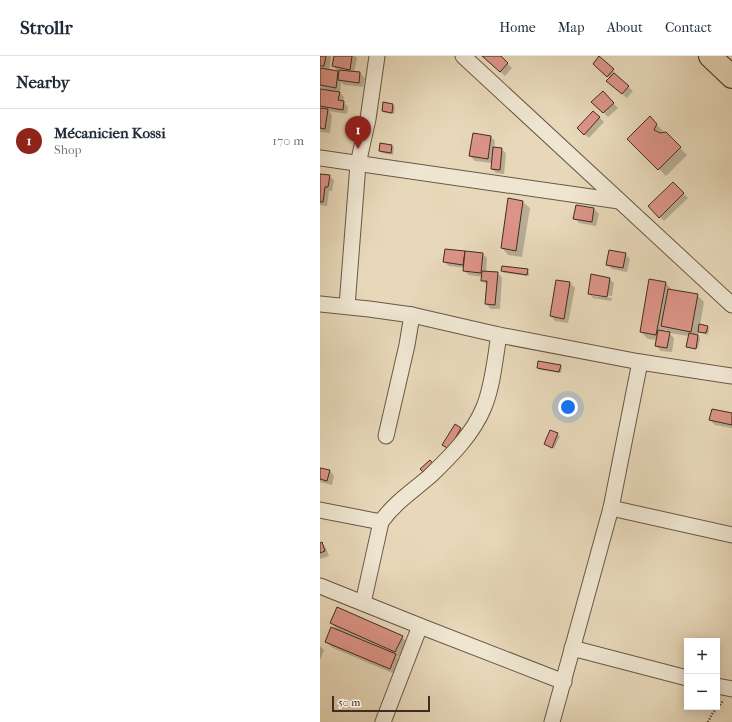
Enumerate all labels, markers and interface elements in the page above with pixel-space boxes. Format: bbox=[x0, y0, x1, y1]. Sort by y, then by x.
text: Strollr bbox=[20, 17, 73, 39]
text: Home bbox=[499, 19, 536, 36]
text: Map bbox=[558, 19, 585, 36]
text: About bbox=[607, 19, 643, 36]
text: Contact bbox=[665, 19, 712, 36]
text: Nearby bbox=[16, 72, 70, 92]
pin: 1 bbox=[345, 116, 371, 149]
text: Mécanicien Kossi bbox=[54, 124, 166, 142]
text: 1 bbox=[27, 133, 31, 148]
text: 170 m bbox=[272, 133, 304, 148]
text: Shop bbox=[54, 142, 82, 157]
your location bbox=[558, 397, 578, 417]
map controls bbox=[684, 638, 720, 710]
button: + bbox=[684, 638, 720, 674]
button: − bbox=[684, 674, 720, 710]
scale bar bbox=[332, 694, 430, 713]
text: 50 m bbox=[338, 696, 360, 709]

